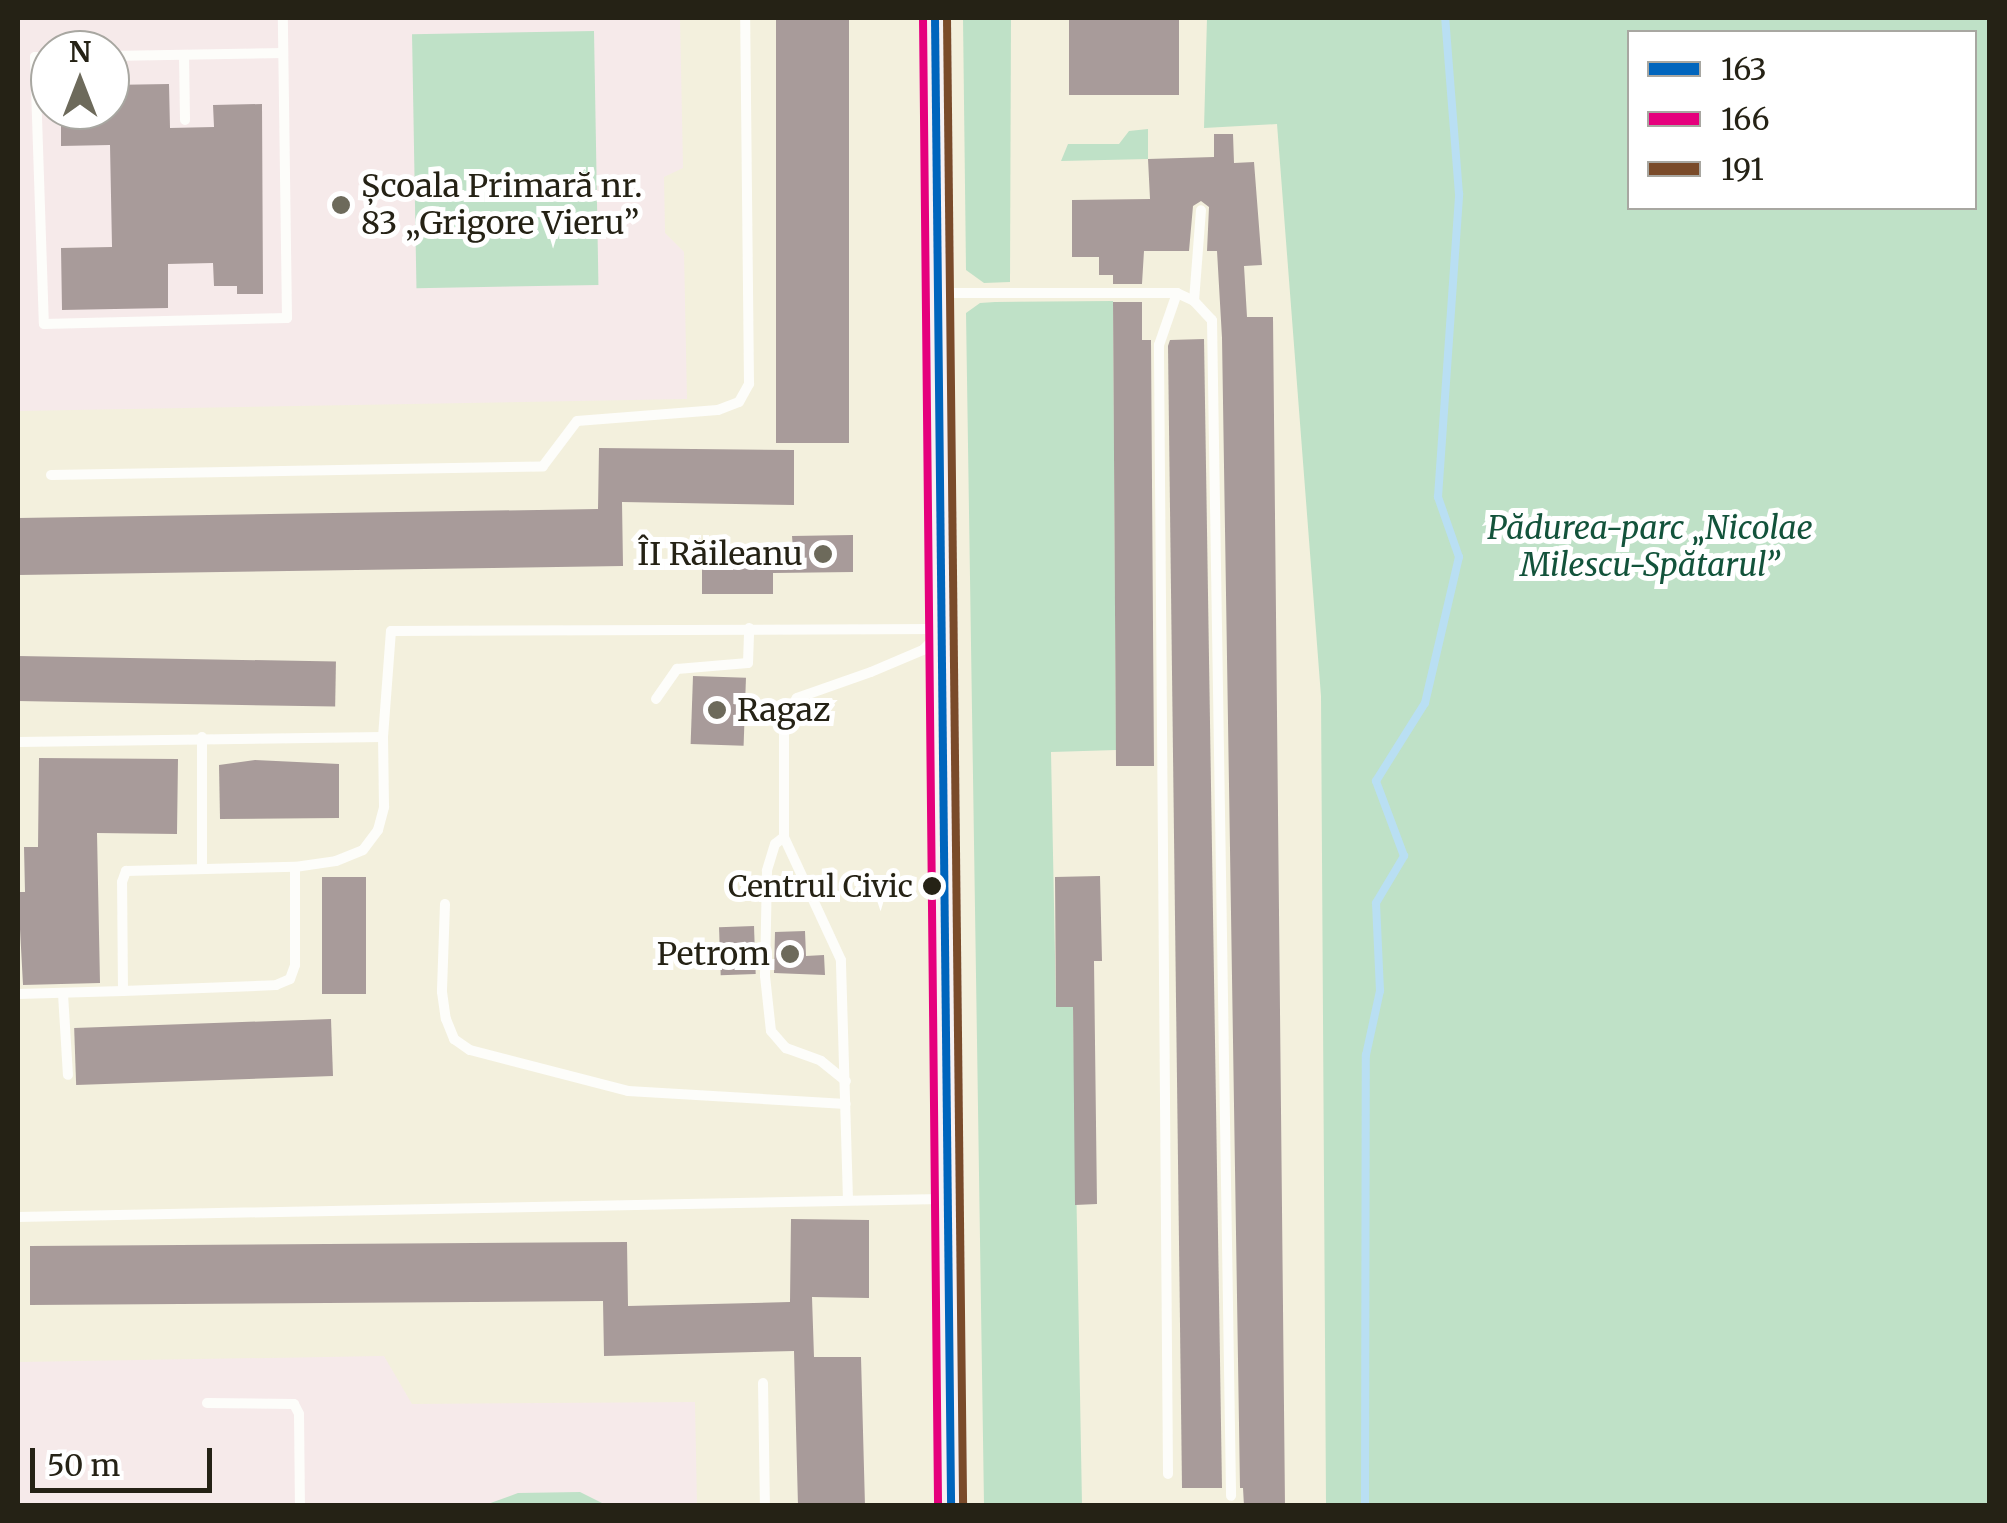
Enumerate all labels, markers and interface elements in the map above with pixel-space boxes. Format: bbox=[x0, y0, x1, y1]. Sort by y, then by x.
north arrow bbox=[30, 30, 130, 130]
legend bbox=[1627, 30, 1977, 210]
text: N bbox=[69, 34, 91, 70]
text: 163 bbox=[1721, 50, 1767, 88]
text: 166 bbox=[1721, 100, 1770, 138]
text: 191 bbox=[1721, 150, 1764, 188]
place label: Școala Primară nr. 83 „Grigore Vieru” bbox=[361, 168, 642, 243]
marker: Școala Primară nr. 83 „Grigore Vieru” bbox=[330, 194, 352, 216]
park label: Pădurea-parc „Nicolae Milescu-Spătarul” bbox=[1487, 510, 1813, 585]
place label: ÎI Răileanu bbox=[637, 535, 803, 573]
marker: ÎI Răileanu bbox=[812, 543, 834, 565]
place label: Ragaz bbox=[737, 691, 830, 729]
marker: Ragaz bbox=[706, 699, 728, 721]
place label: Centrul Civic bbox=[728, 868, 913, 904]
marker: Centrul Civic bbox=[922, 876, 942, 896]
place label: Petrom bbox=[657, 935, 770, 973]
marker: Petrom bbox=[779, 943, 801, 965]
scale bar bbox=[35, 1428, 218, 1490]
text: 50 m bbox=[47, 1446, 120, 1484]

